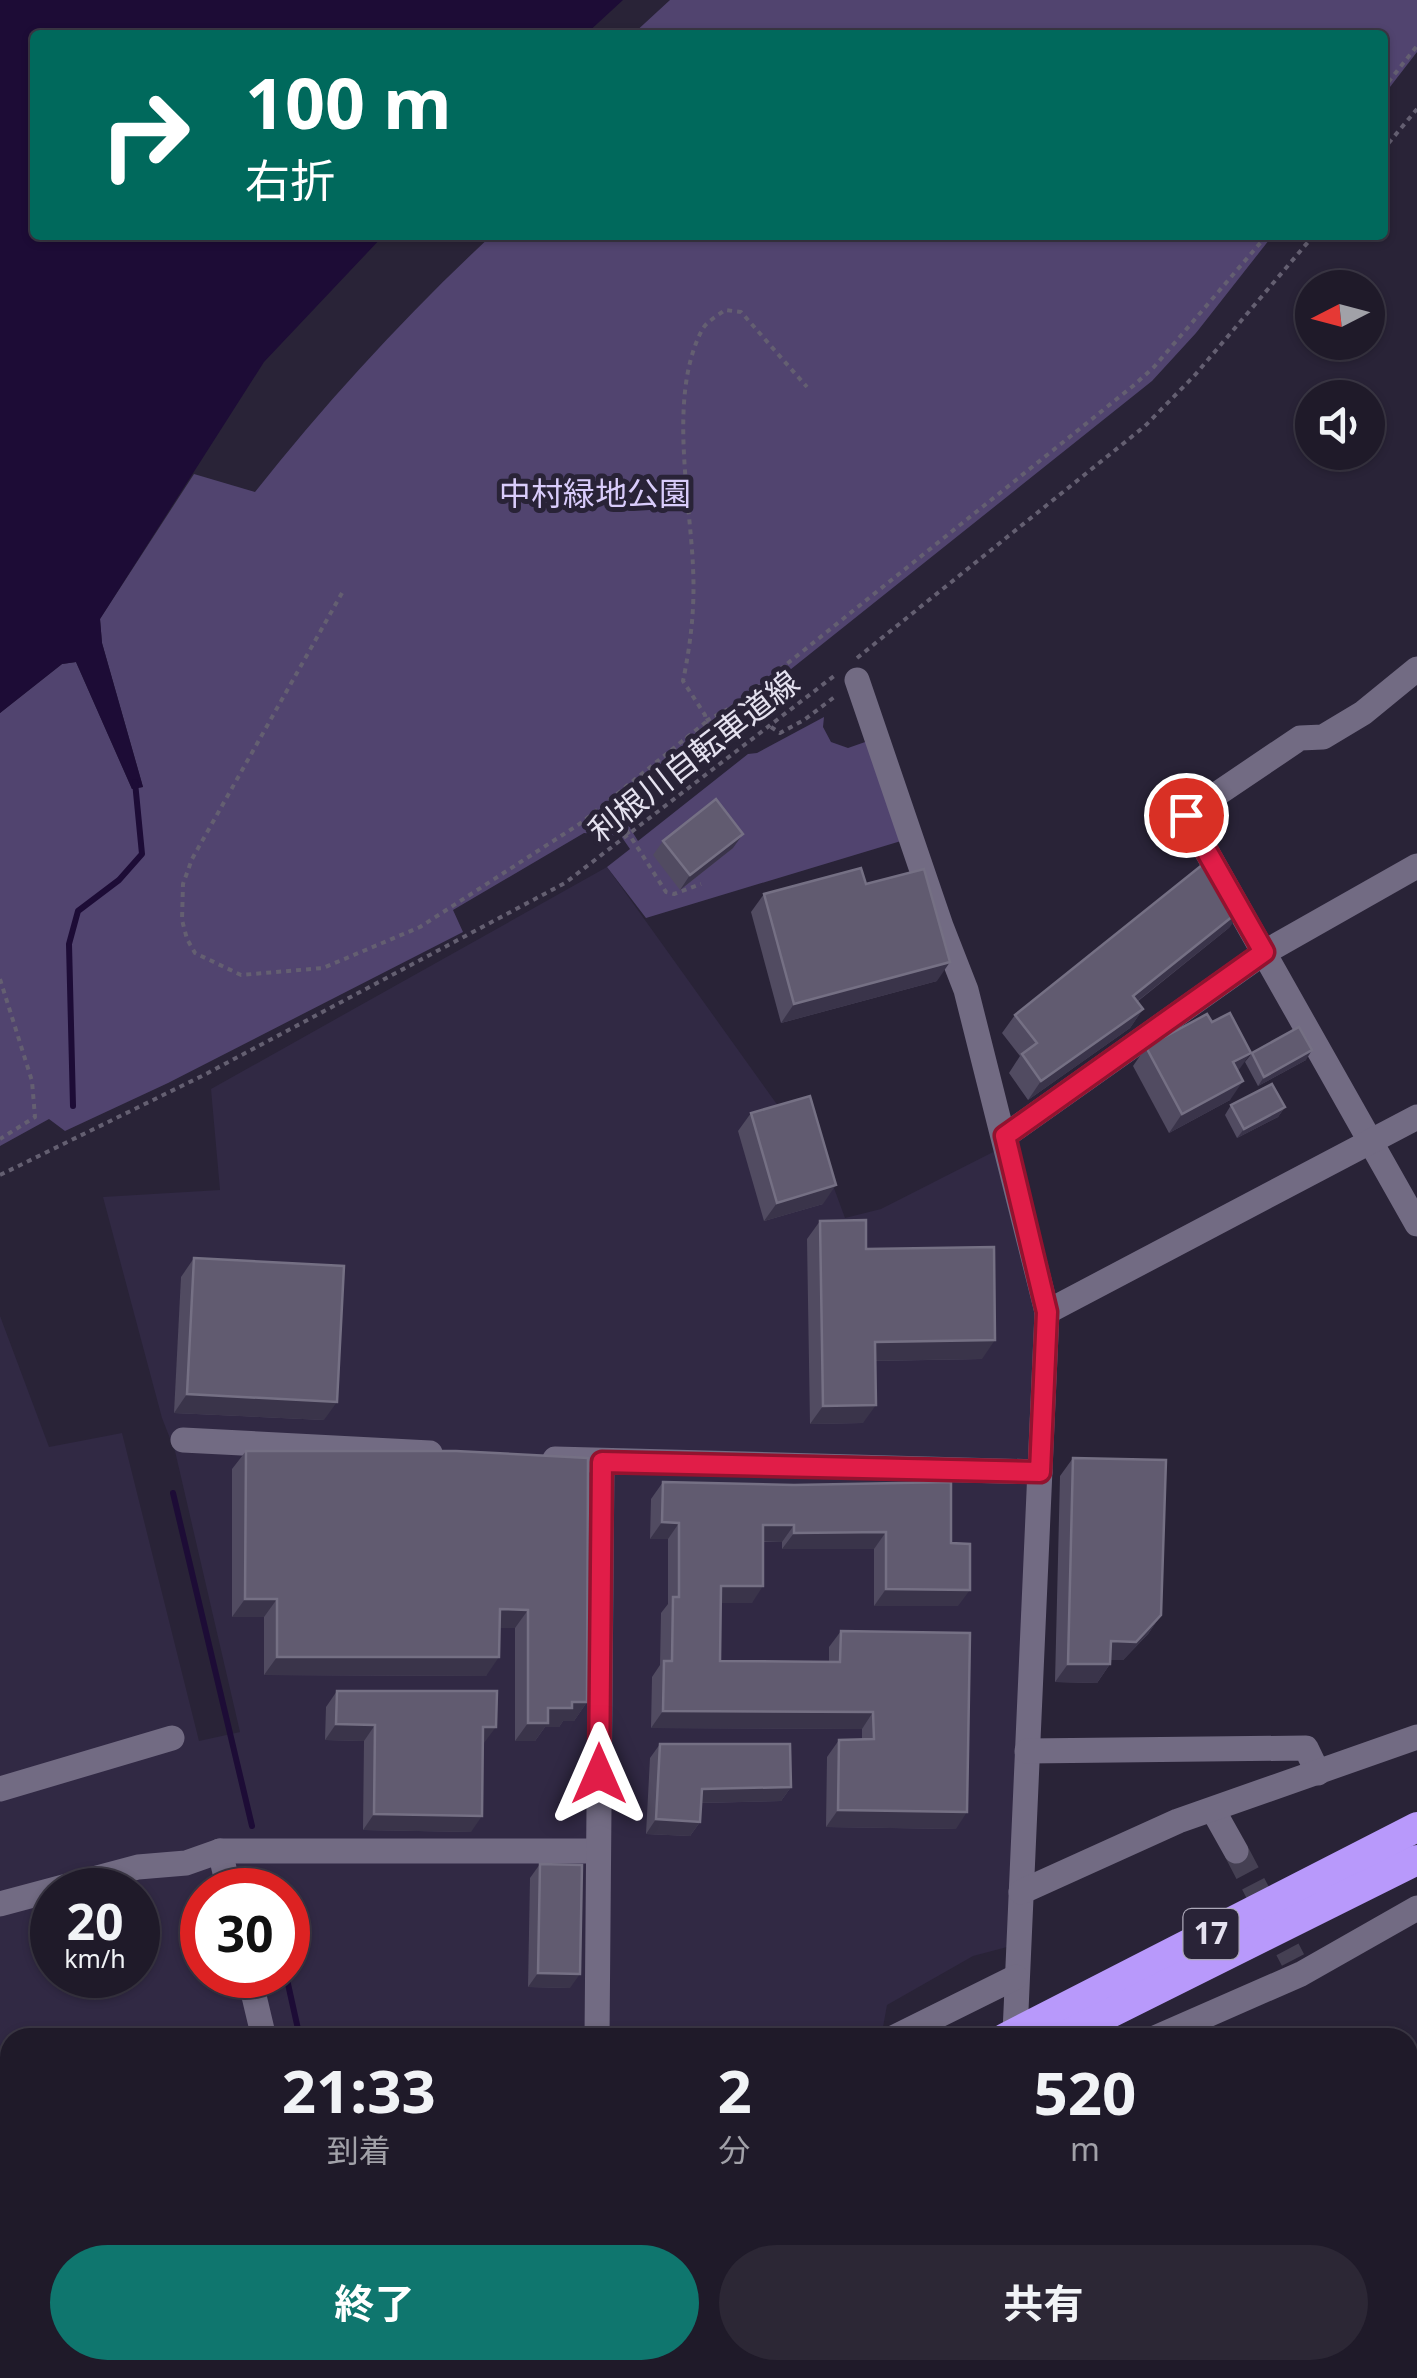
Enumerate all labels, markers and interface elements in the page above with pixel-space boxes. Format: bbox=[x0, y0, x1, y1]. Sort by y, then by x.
text: 100 m bbox=[245, 54, 452, 150]
icon: right bbox=[80, 70, 210, 200]
text: 右折 bbox=[245, 149, 335, 210]
north arrow bbox=[1295, 270, 1385, 360]
map controls bbox=[1295, 270, 1385, 470]
button: sound bbox=[1295, 380, 1385, 470]
park label: 中村緑地公園 bbox=[499, 471, 691, 514]
street label: 利根川自転車道線 bbox=[579, 660, 807, 852]
pin bbox=[1144, 773, 1229, 858]
icon: arrive bbox=[1159, 788, 1214, 843]
position arrow bbox=[547, 1722, 651, 1826]
speed limit sign: 30 bbox=[180, 1868, 310, 1998]
text: 20 bbox=[66, 1887, 124, 1955]
road number: 17 bbox=[1184, 1909, 1238, 1959]
text: km/h bbox=[64, 1941, 126, 1975]
text: 21:33 bbox=[282, 2049, 436, 2131]
text: 2 bbox=[717, 2049, 752, 2131]
text: 520 bbox=[1033, 2051, 1136, 2133]
text: m bbox=[1070, 2127, 1100, 2170]
text: 到着 bbox=[327, 2128, 391, 2171]
text: 分 bbox=[719, 2128, 751, 2171]
button: 終了 bbox=[50, 2245, 699, 2360]
button: 共有 bbox=[719, 2245, 1368, 2360]

